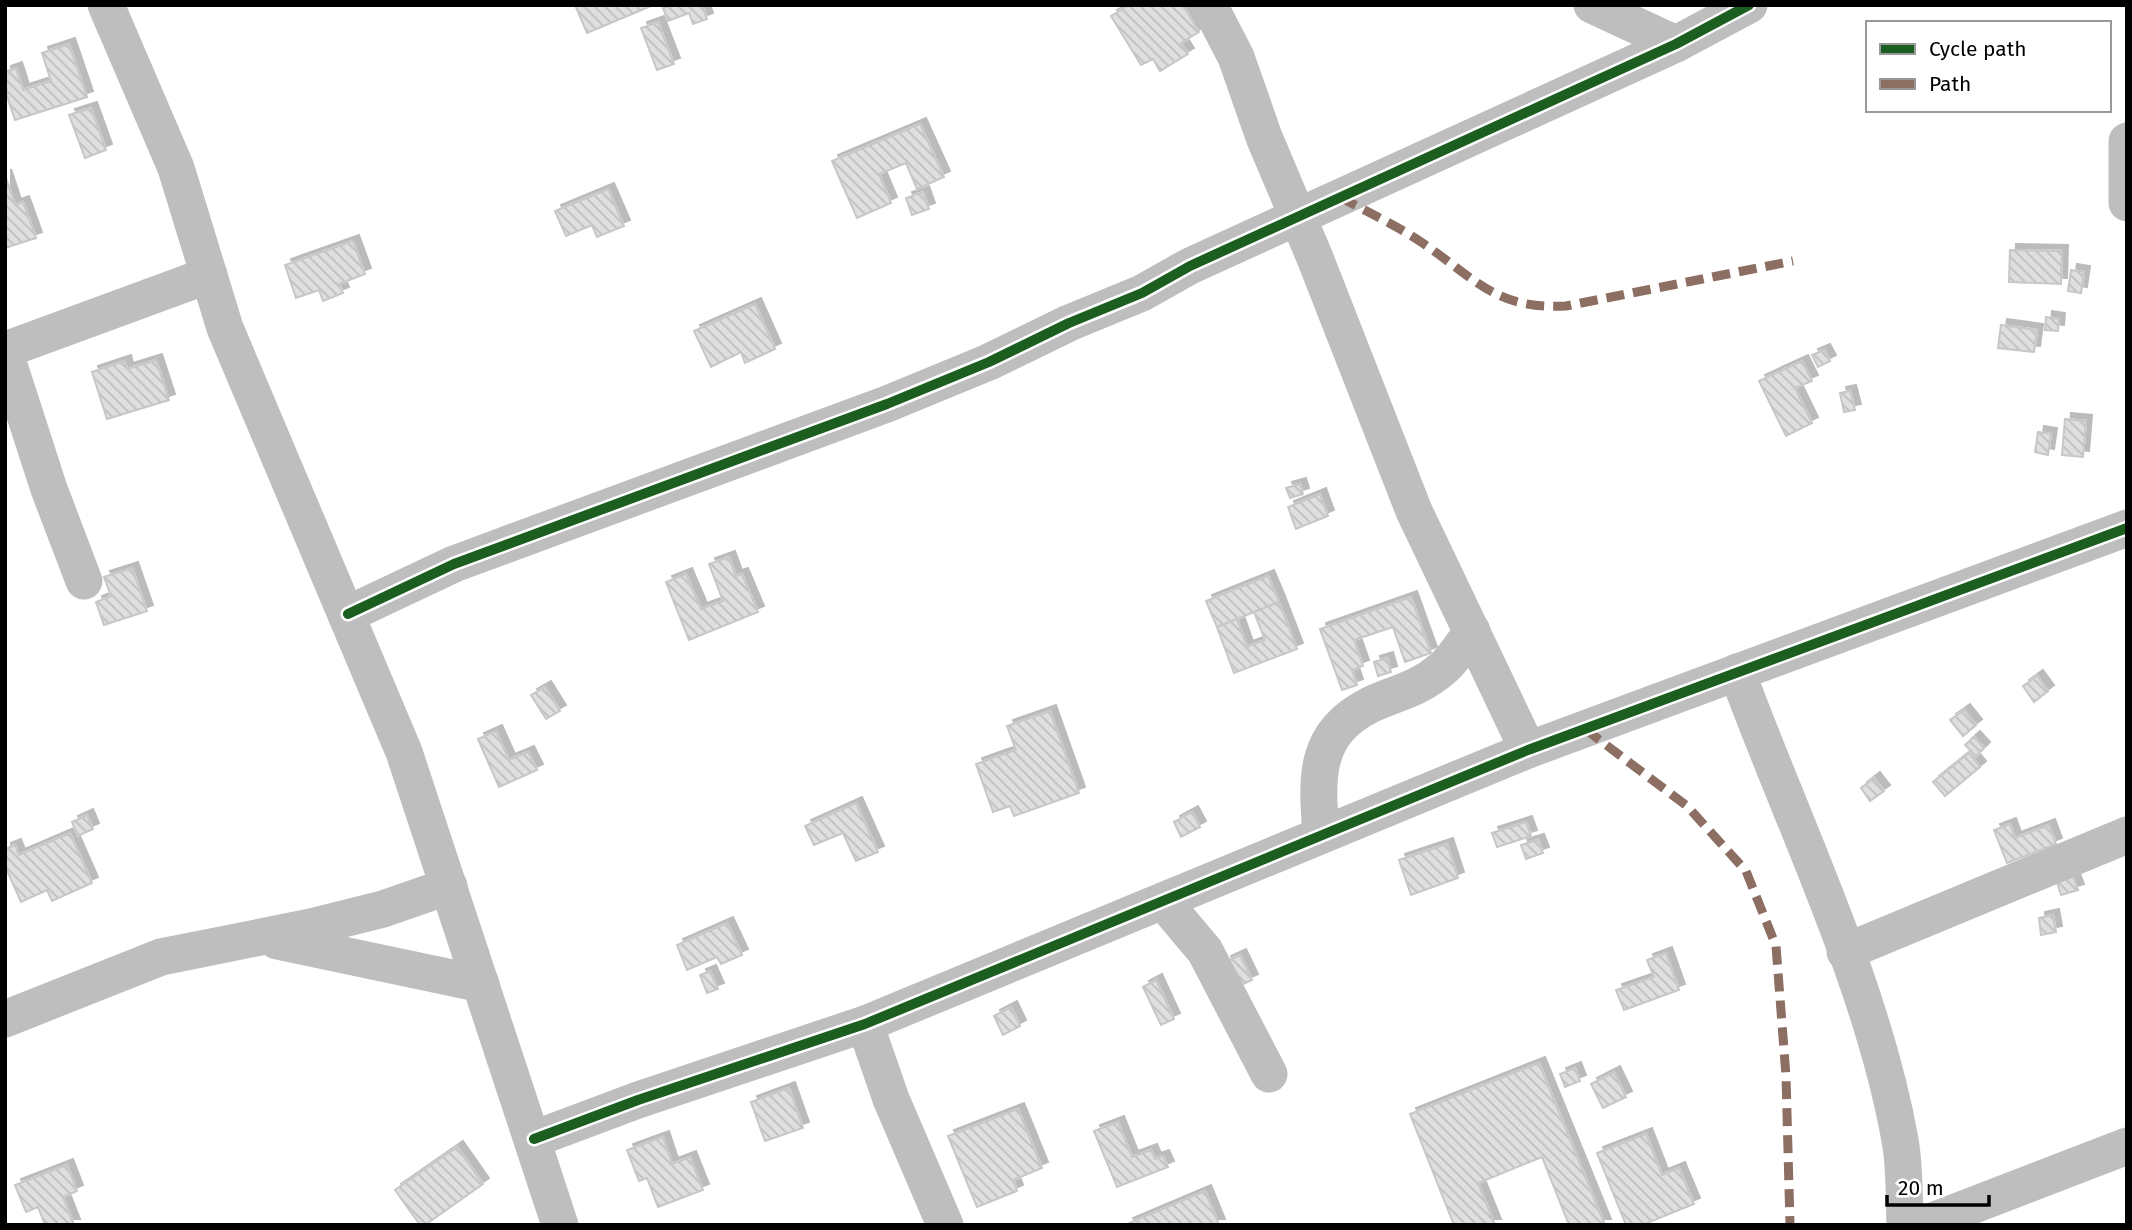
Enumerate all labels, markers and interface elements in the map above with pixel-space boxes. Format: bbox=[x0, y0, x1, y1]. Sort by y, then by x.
legend bbox=[1866, 21, 2111, 112]
text: Cycle path bbox=[1929, 36, 2027, 62]
text: Path bbox=[1929, 71, 1971, 97]
scale bar bbox=[1887, 1164, 1988, 1208]
text: 20 m bbox=[1898, 1175, 1944, 1201]

